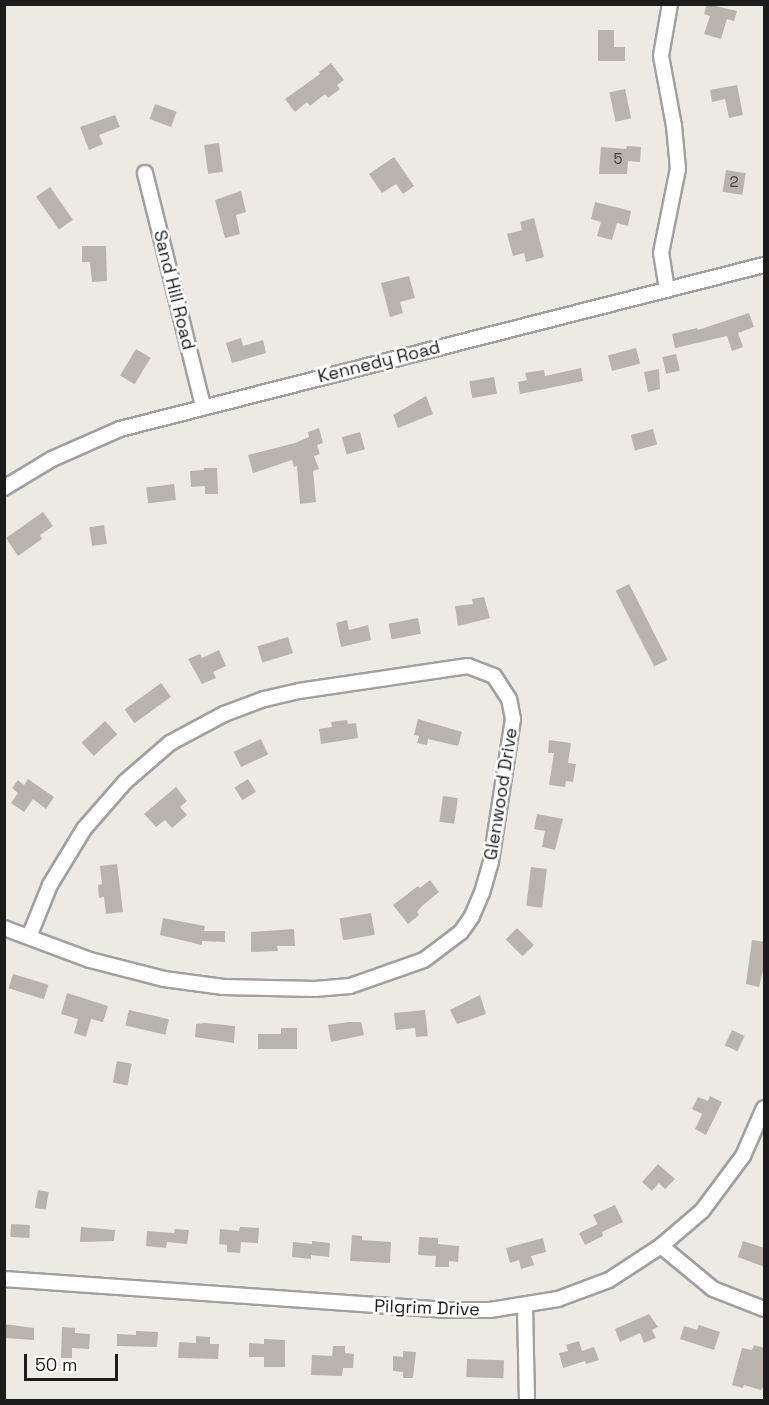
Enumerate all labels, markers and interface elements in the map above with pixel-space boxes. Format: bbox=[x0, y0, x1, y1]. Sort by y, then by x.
house number: 5 bbox=[614, 150, 622, 168]
house number: 2 bbox=[729, 173, 739, 191]
street label: Sand Hill Road bbox=[149, 228, 199, 352]
street label: Kennedy Road bbox=[316, 336, 442, 388]
street label: Glenwood Drive bbox=[480, 726, 522, 862]
street label: Pilgrim Drive bbox=[374, 1295, 480, 1321]
scale bar bbox=[27, 1342, 122, 1380]
text: 50 m bbox=[35, 1353, 77, 1376]

